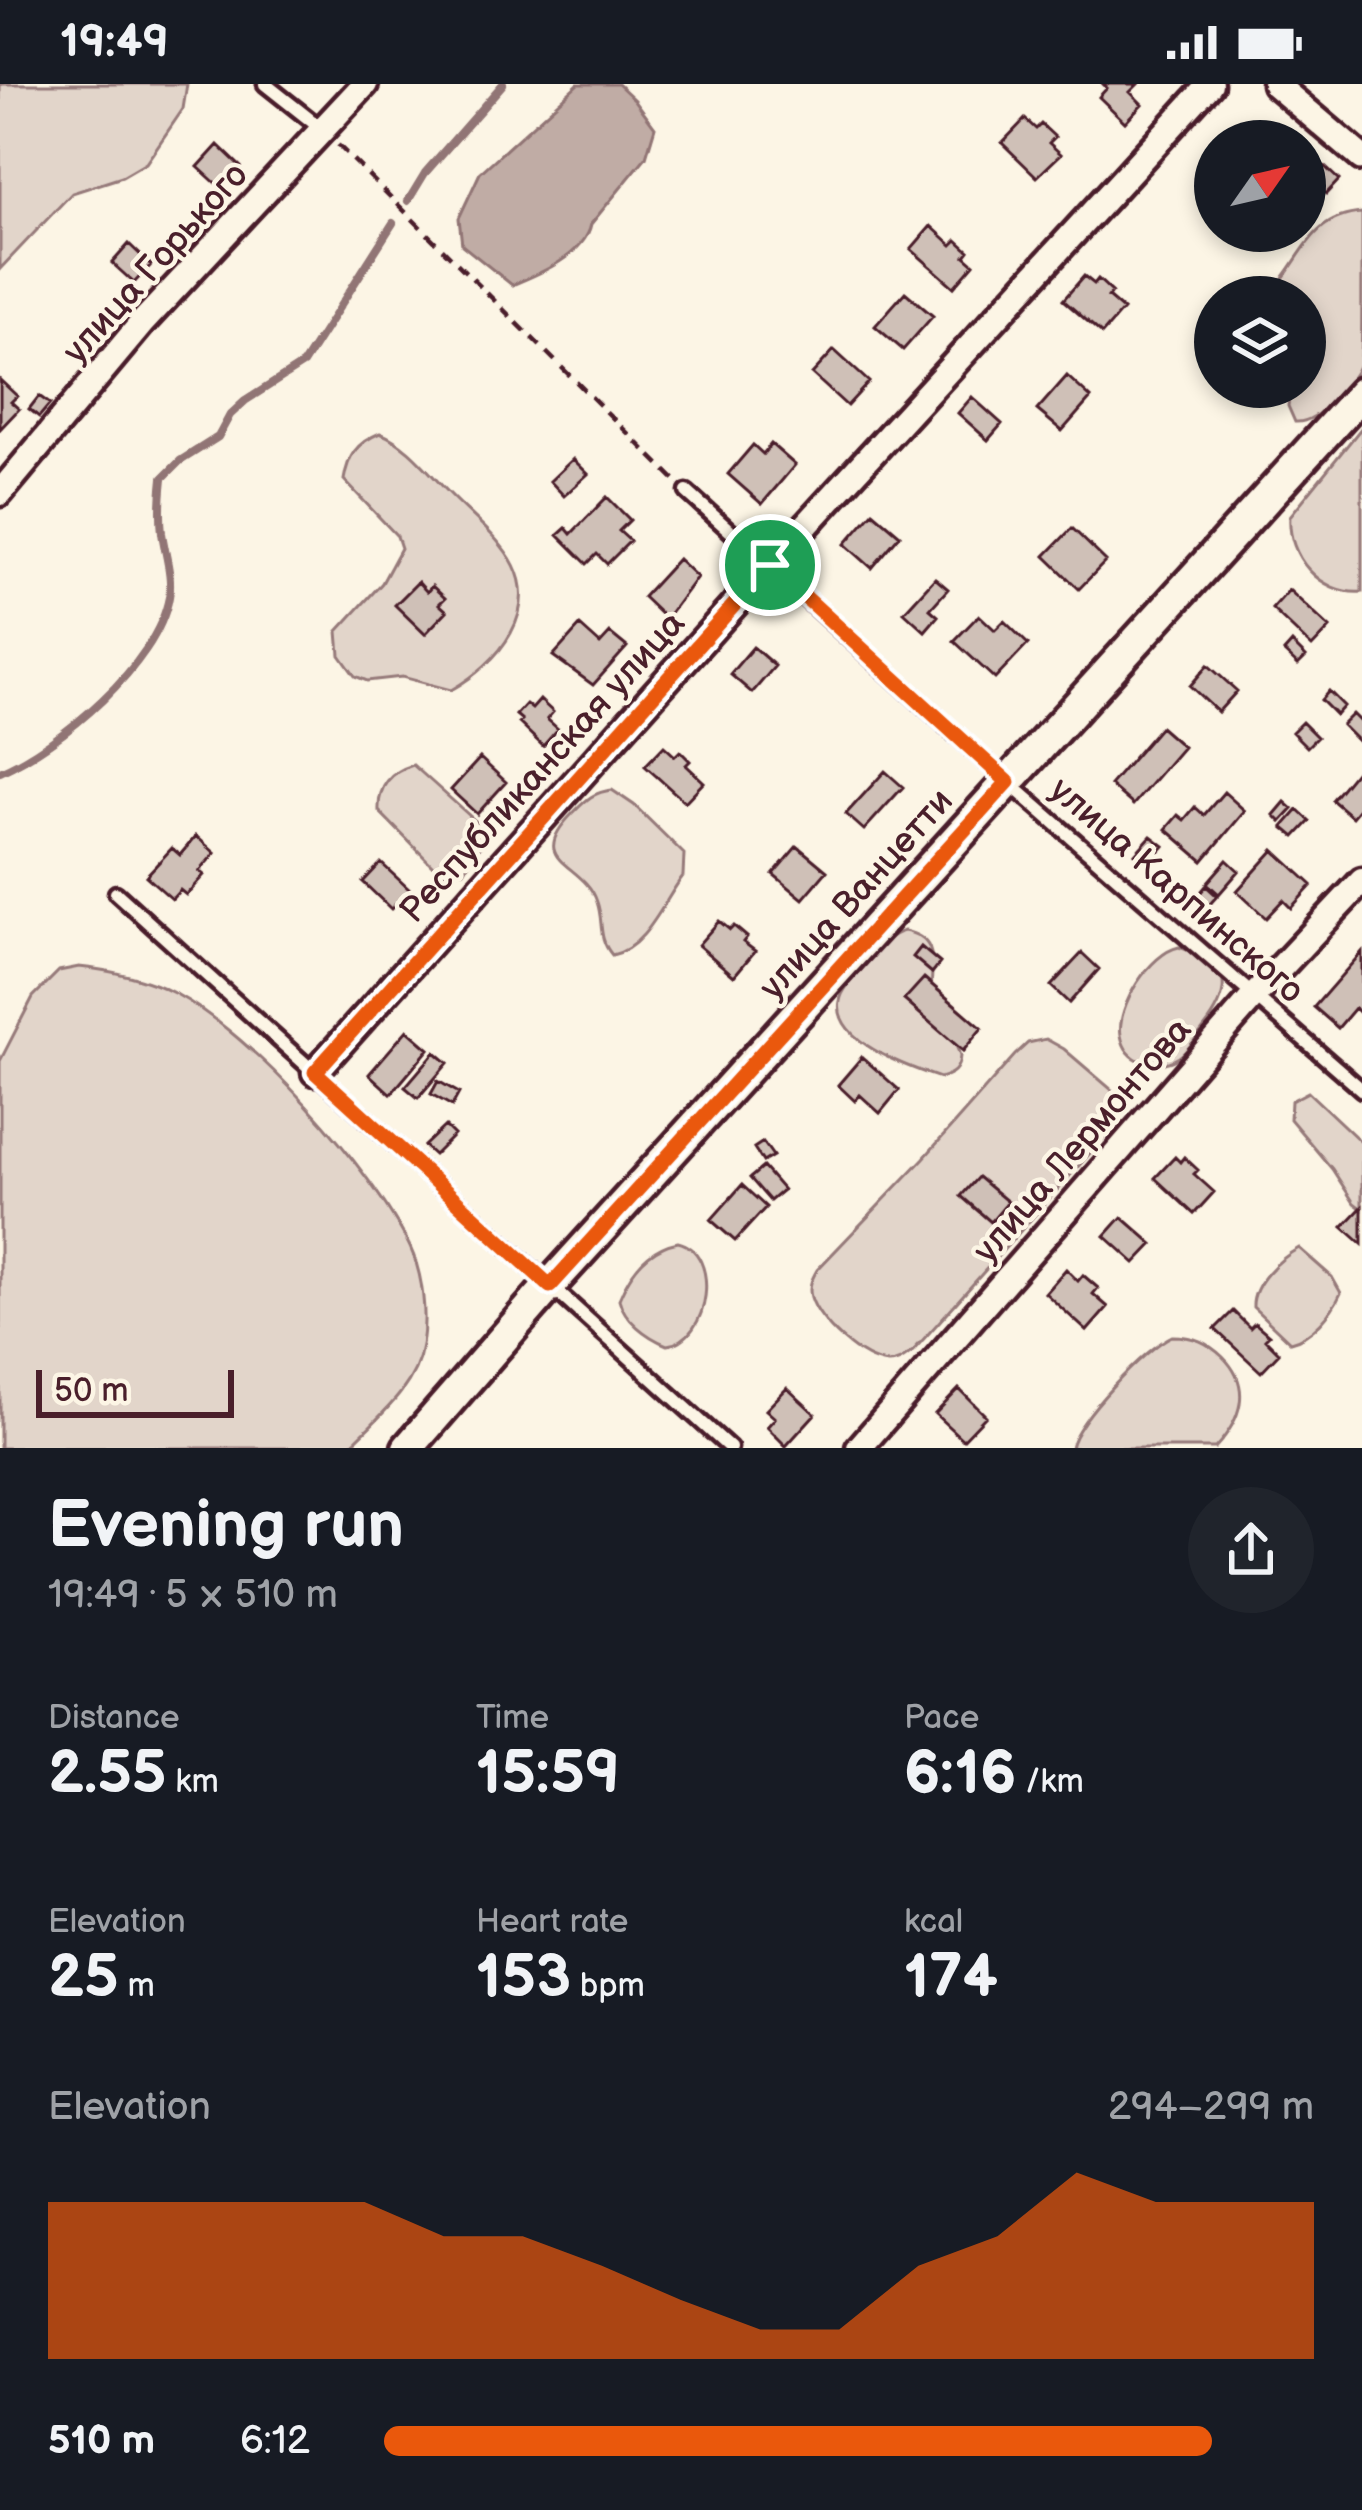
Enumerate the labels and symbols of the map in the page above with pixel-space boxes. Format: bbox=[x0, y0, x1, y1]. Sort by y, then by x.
north arrow bbox=[1194, 120, 1326, 252]
street label: улица Горького bbox=[54, 154, 257, 373]
pin bbox=[719, 514, 821, 616]
street label: Республиканская улица bbox=[391, 603, 694, 933]
street label: улица Карпинского bbox=[1041, 769, 1312, 1013]
street label: улица Ванцетти bbox=[751, 780, 963, 1009]
street label: улица Лермонтова bbox=[965, 1009, 1201, 1272]
scale bar bbox=[36, 1364, 234, 1417]

